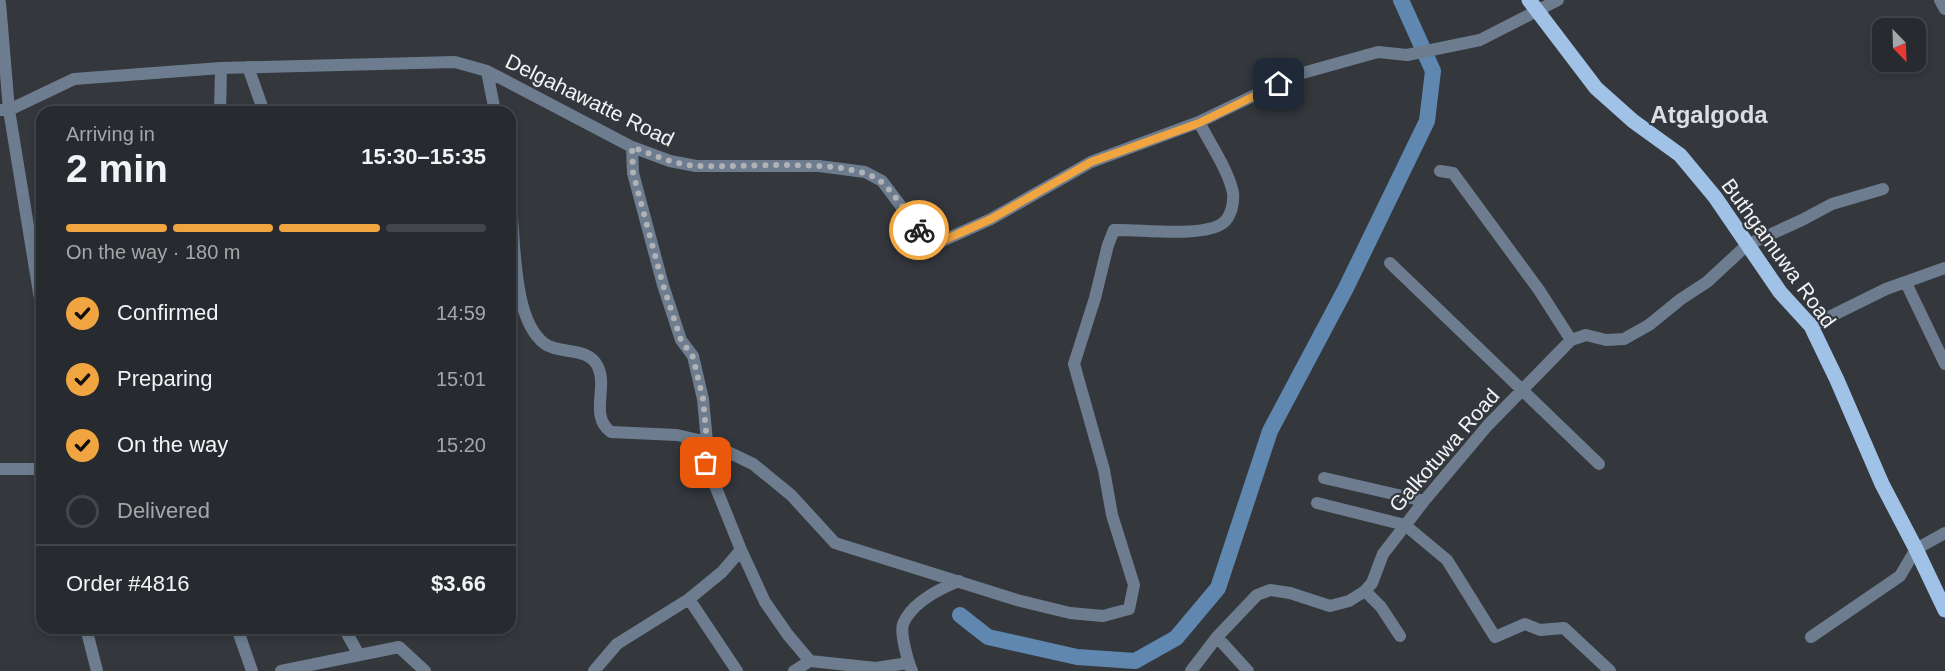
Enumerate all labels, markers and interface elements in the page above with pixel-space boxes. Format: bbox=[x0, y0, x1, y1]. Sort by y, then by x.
north arrow bbox=[1872, 18, 1926, 72]
map controls bbox=[1872, 18, 1926, 72]
street label: Delgahawatte Road bbox=[502, 49, 678, 151]
pin bbox=[1253, 58, 1304, 109]
icon: home bbox=[1262, 67, 1295, 100]
district label: Atgalgoda bbox=[1650, 101, 1768, 128]
text: Arriving in bbox=[66, 123, 155, 145]
text: 15:30–15:35 bbox=[361, 144, 486, 169]
text: 2 min bbox=[66, 147, 168, 190]
street label: Buthgamuwa Road bbox=[1717, 174, 1841, 332]
courier bbox=[889, 200, 949, 260]
icon: bike bbox=[903, 214, 936, 247]
text: On the way · 180 m bbox=[66, 241, 241, 263]
icon: check bbox=[66, 297, 99, 330]
text: Confirmed bbox=[117, 300, 218, 325]
text: 14:59 bbox=[436, 302, 486, 324]
icon: check bbox=[66, 363, 99, 396]
text: Preparing bbox=[117, 366, 212, 391]
text: 15:01 bbox=[436, 368, 486, 390]
street label: Galkotuwa Road bbox=[1384, 384, 1504, 516]
icon: check bbox=[66, 429, 99, 462]
text: On the way bbox=[117, 432, 228, 457]
text: 15:20 bbox=[436, 434, 486, 456]
pin bbox=[680, 437, 731, 488]
icon: bag bbox=[689, 446, 722, 479]
text: Delivered bbox=[117, 498, 210, 523]
text: Order #4816 bbox=[66, 571, 190, 596]
text: $3.66 bbox=[431, 571, 486, 596]

